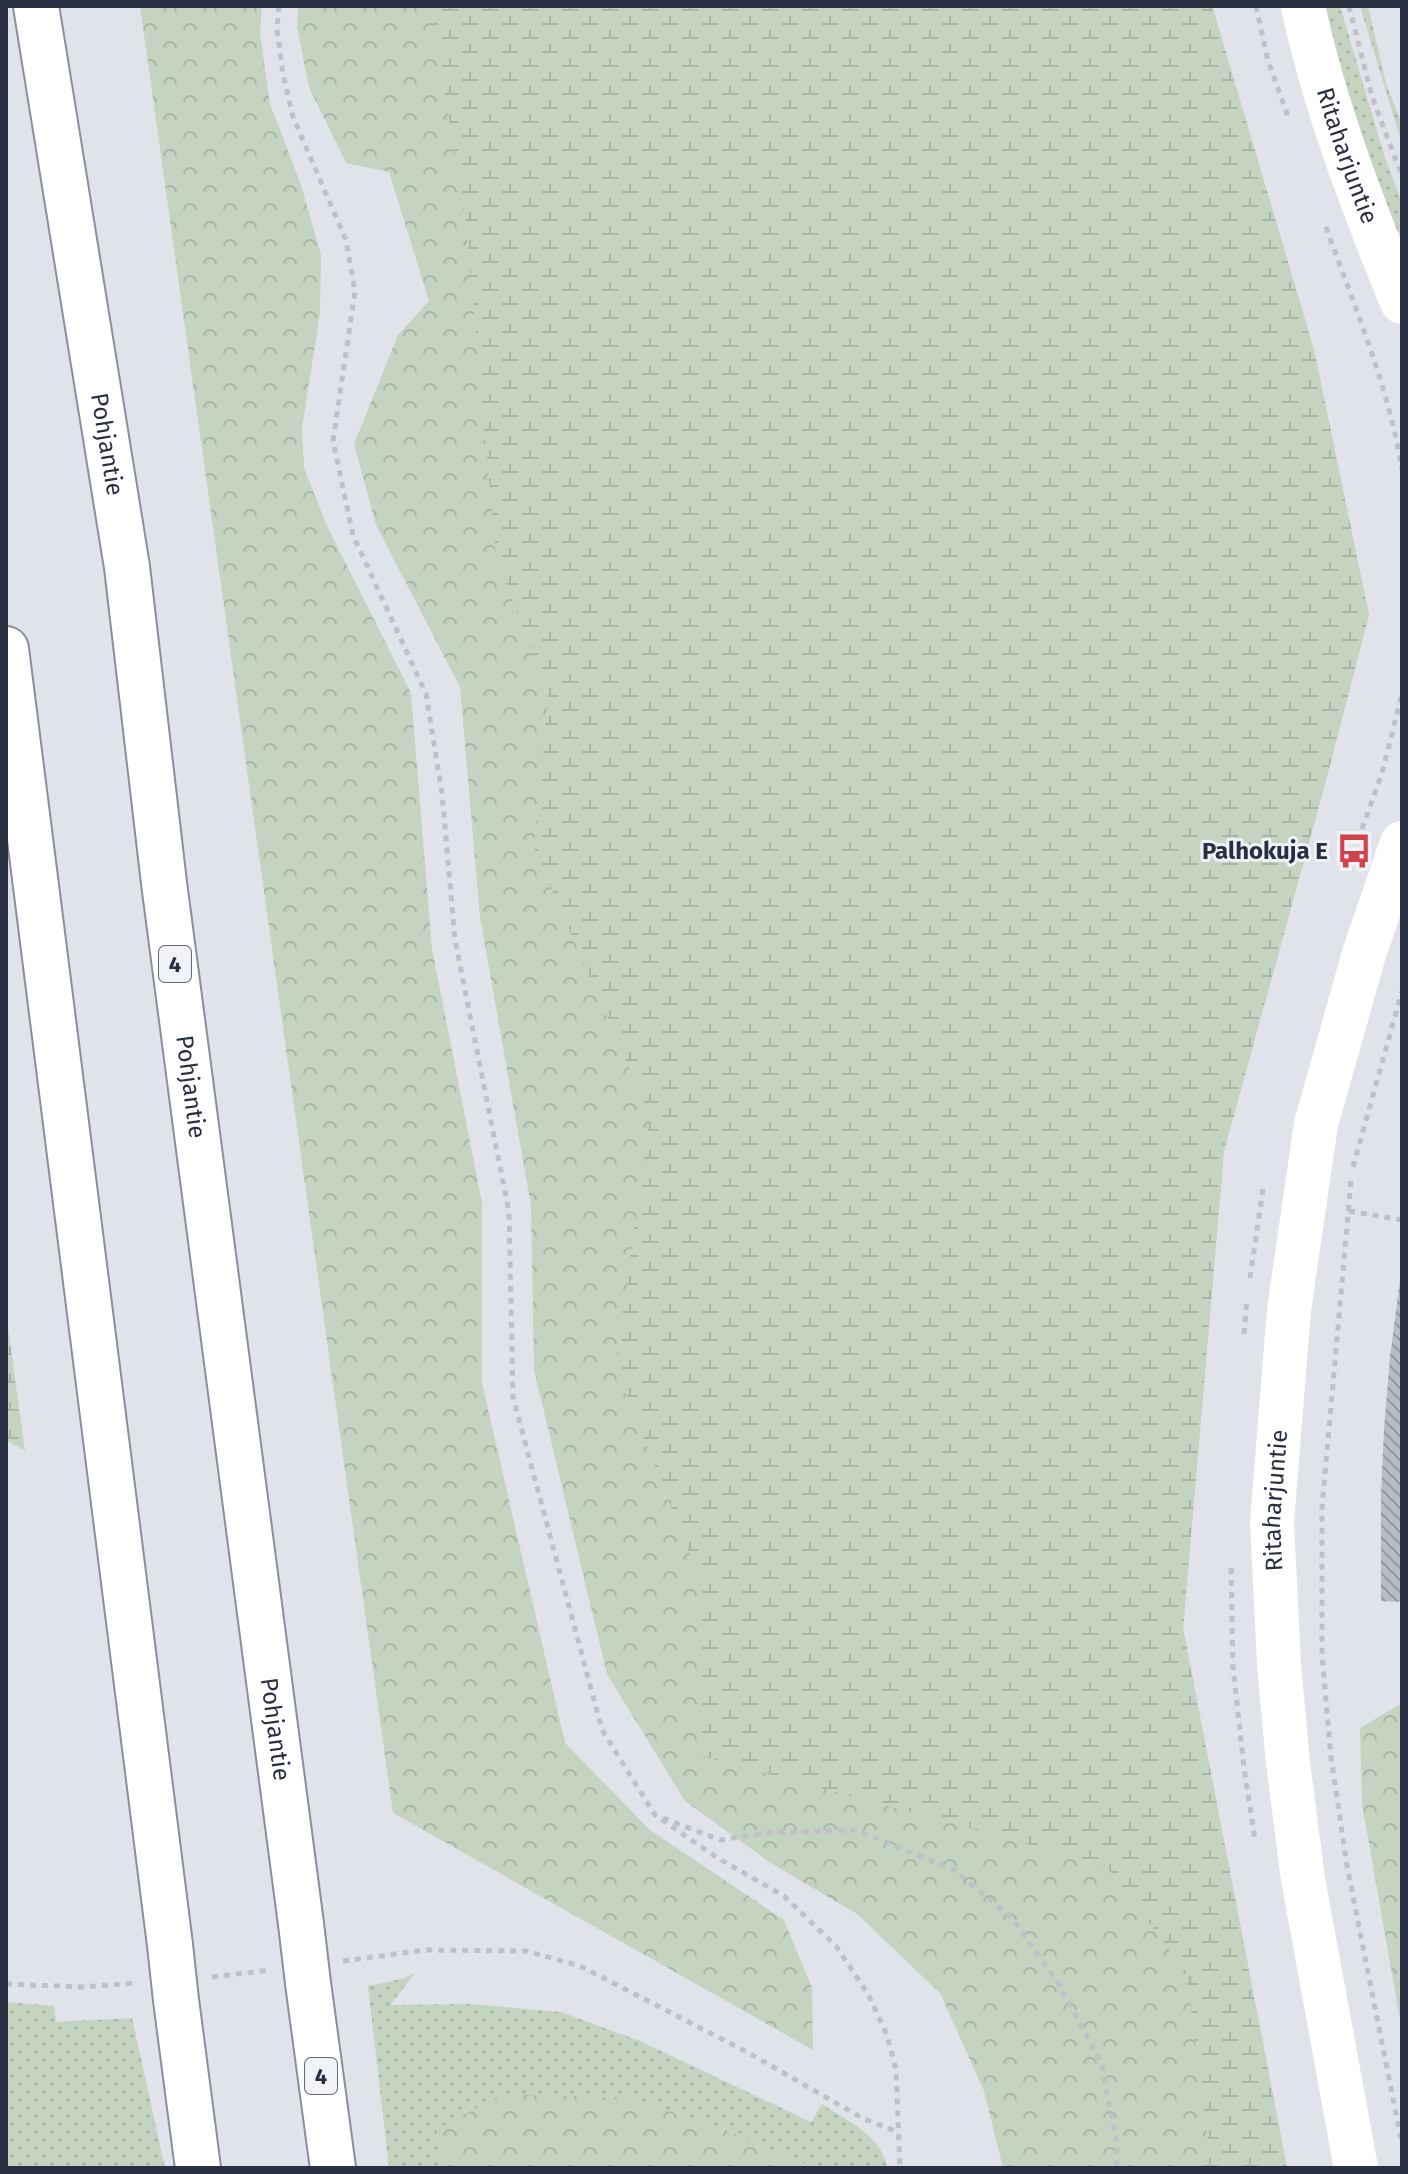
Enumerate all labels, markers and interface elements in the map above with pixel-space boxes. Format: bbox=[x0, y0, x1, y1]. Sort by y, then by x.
street label: Ritaharjuntie bbox=[1311, 84, 1384, 228]
street label: Pohjantie bbox=[85, 391, 129, 498]
bus stop icon: Palhokuja E bbox=[1335, 832, 1373, 870]
place label: Palhokuja E bbox=[1202, 837, 1328, 865]
road number: 4 bbox=[159, 946, 191, 982]
street label: Pohjantie bbox=[170, 1033, 211, 1140]
street label: Ritaharjuntie bbox=[1258, 1428, 1293, 1572]
street label: Pohjantie bbox=[255, 1676, 296, 1782]
road number: 4 bbox=[305, 2058, 337, 2094]

